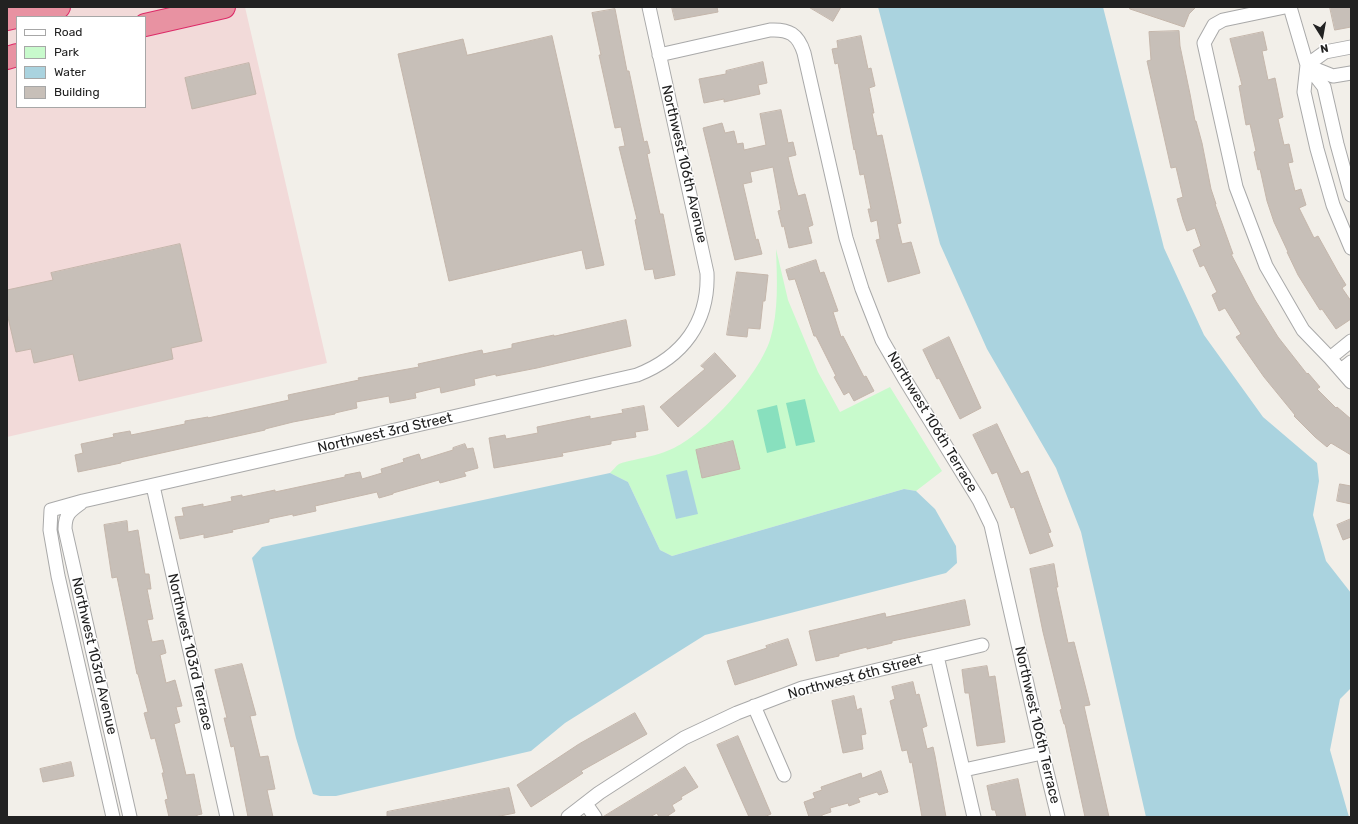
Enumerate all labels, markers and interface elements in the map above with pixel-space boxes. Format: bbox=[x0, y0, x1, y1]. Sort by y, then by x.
legend bbox=[16, 16, 146, 108]
north arrow bbox=[1302, 16, 1342, 56]
text: Road bbox=[54, 25, 82, 39]
text: N bbox=[1319, 41, 1330, 55]
text: Park bbox=[54, 45, 79, 59]
text: Water bbox=[54, 65, 86, 79]
street label: Northwest 106th Avenue bbox=[658, 83, 710, 245]
text: Building bbox=[54, 85, 100, 99]
street label: Northwest 106th Terrace bbox=[883, 349, 981, 495]
street label: Northwest 3rd Street bbox=[316, 409, 454, 457]
street label: Northwest 103rd Terrace bbox=[164, 572, 216, 732]
street label: Northwest 103rd Avenue bbox=[68, 576, 120, 736]
street label: Northwest 106th Terrace bbox=[1011, 645, 1063, 805]
street label: Northwest 6th Street bbox=[786, 651, 924, 703]

